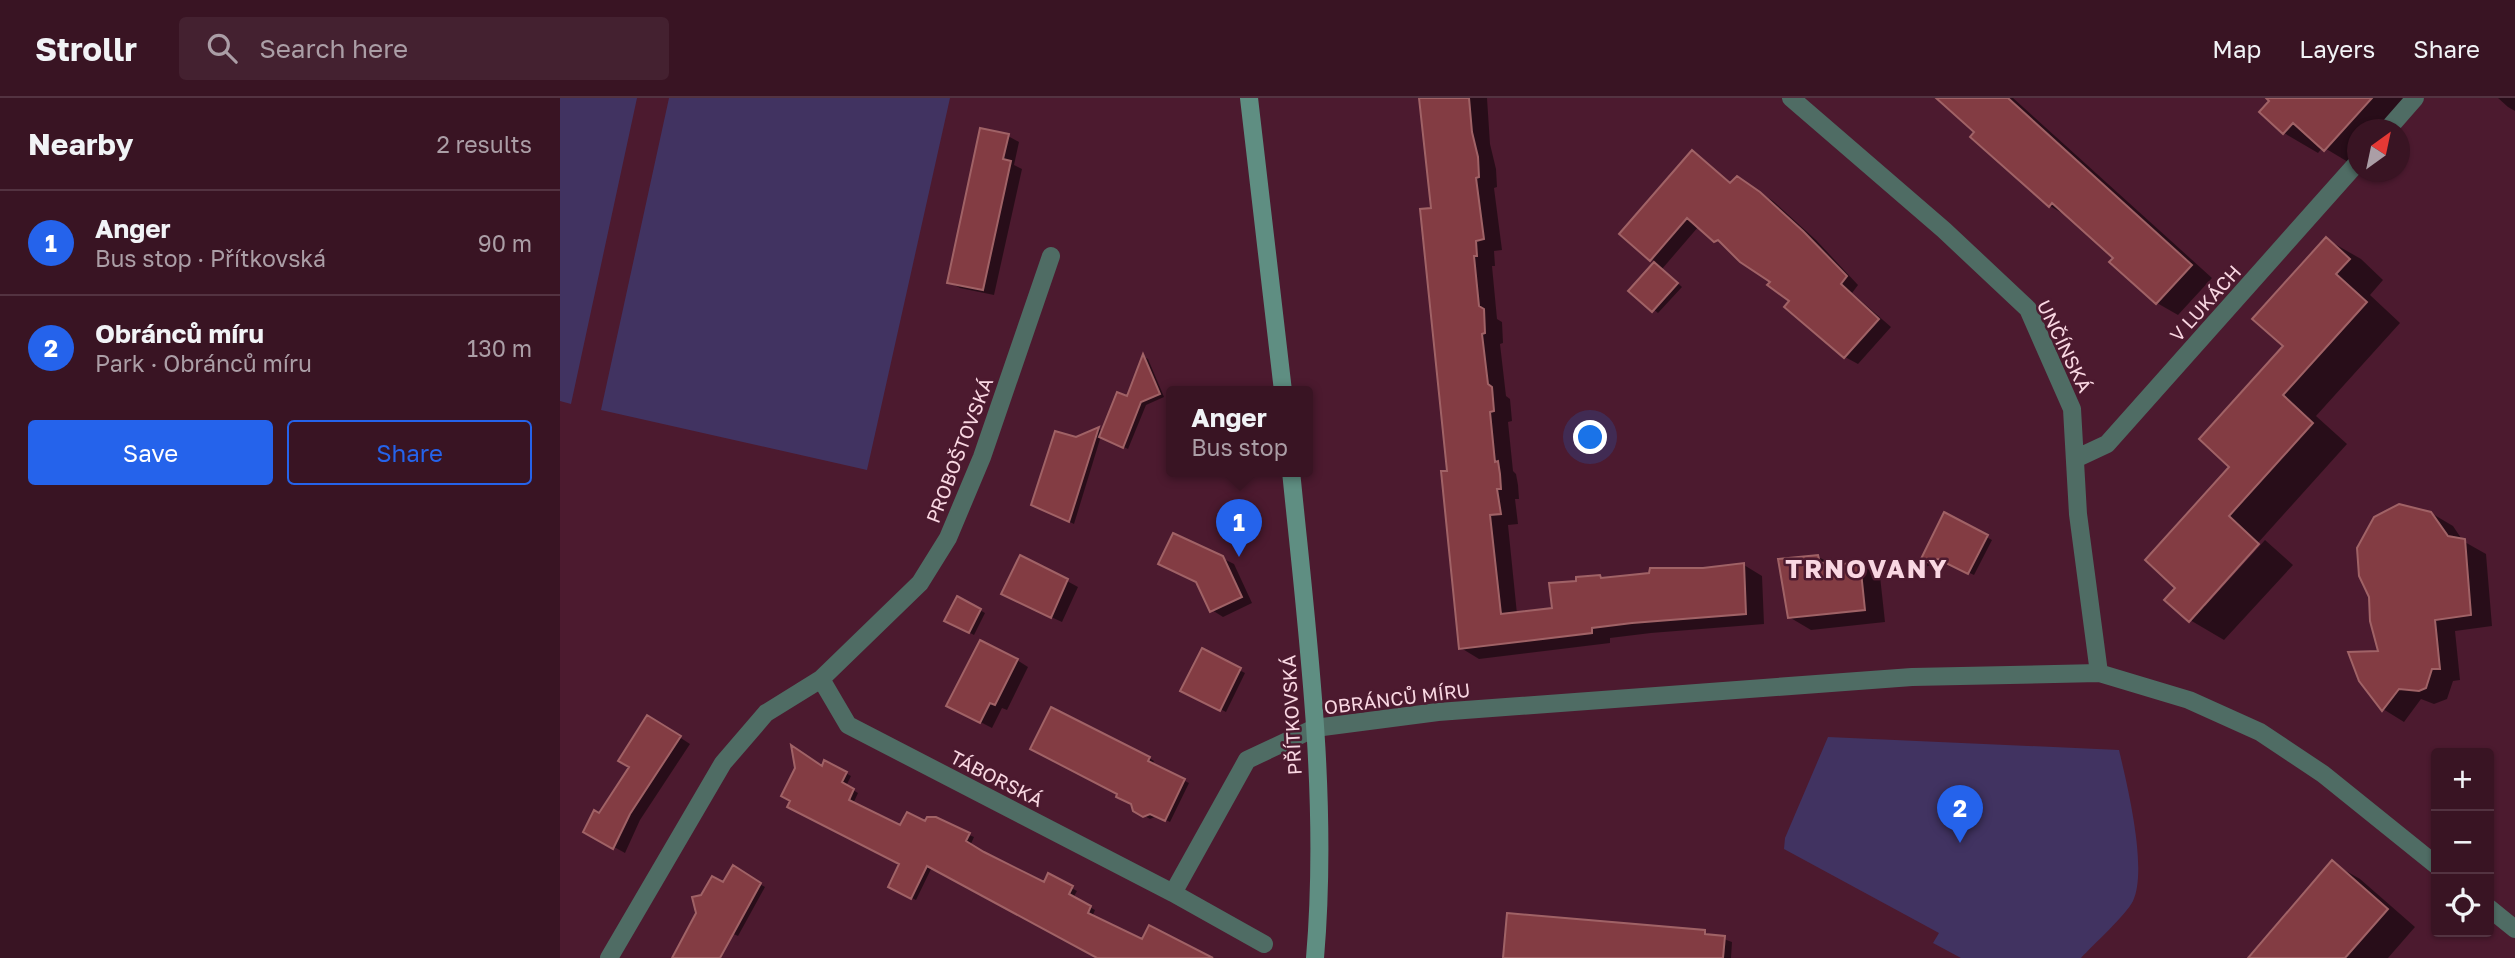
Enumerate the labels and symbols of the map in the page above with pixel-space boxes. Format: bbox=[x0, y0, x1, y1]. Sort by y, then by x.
north arrow bbox=[2347, 119, 2410, 182]
street label: V LUKÁCH bbox=[2165, 260, 2245, 346]
street label: UNČÍNSKÁ bbox=[2033, 296, 2097, 396]
street label: PROBOŠTOVSKÁ bbox=[921, 374, 997, 526]
your location bbox=[1573, 420, 1607, 454]
pin: 1 bbox=[1216, 499, 1262, 557]
district label: TRNOVANY bbox=[1785, 553, 1949, 584]
street label: PŘÍTKOVSKÁ bbox=[1276, 654, 1306, 776]
street label: OBRÁNCŮ MÍRU bbox=[1322, 678, 1472, 718]
street label: TÁBORSKÁ bbox=[947, 745, 1047, 811]
pin: 2 bbox=[1937, 785, 1983, 843]

